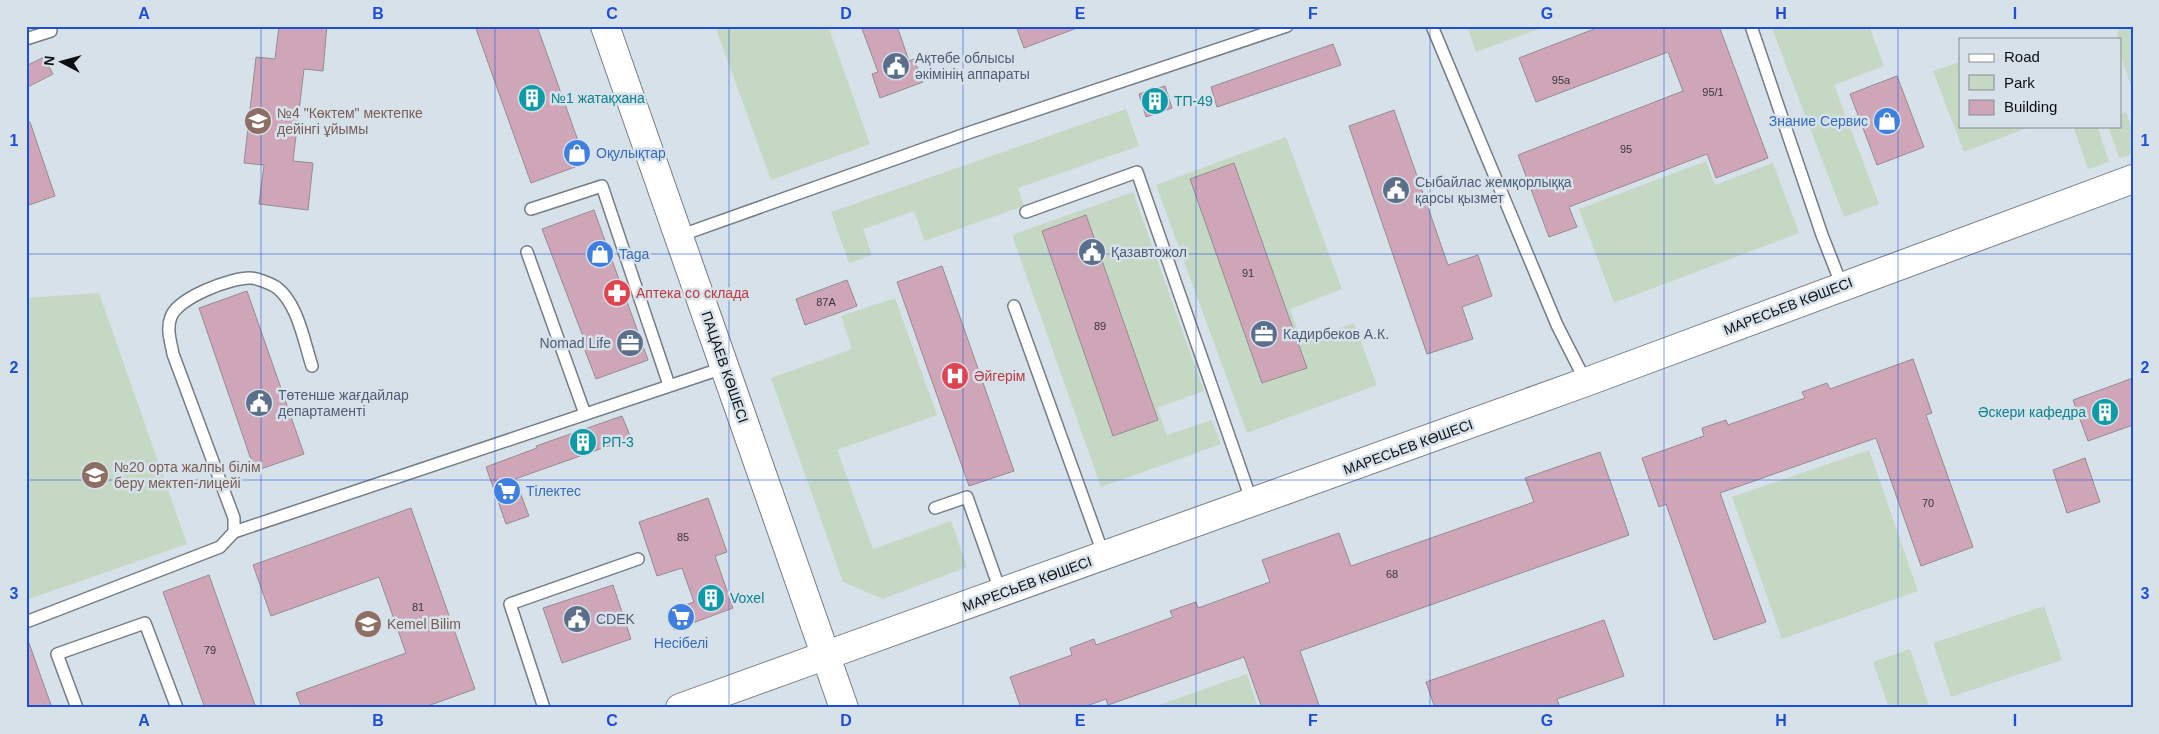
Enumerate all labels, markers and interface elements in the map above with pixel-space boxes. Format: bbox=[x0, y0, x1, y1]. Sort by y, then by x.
text: A bbox=[138, 5, 150, 22]
text: B bbox=[372, 5, 384, 22]
text: C bbox=[606, 5, 618, 22]
text: D bbox=[840, 5, 852, 22]
text: E bbox=[1075, 5, 1086, 22]
text: F bbox=[1308, 5, 1318, 22]
text: G bbox=[1541, 5, 1553, 22]
text: H bbox=[1775, 5, 1787, 22]
text: I bbox=[2013, 5, 2017, 22]
north arrow bbox=[38, 38, 88, 88]
legend bbox=[1959, 38, 2122, 128]
text: Road bbox=[2004, 48, 2040, 65]
place label: Ақтөбе облысы әкімінің аппараты bbox=[915, 50, 1030, 82]
public building icon: Ақтөбе облысы әкімінің аппараты bbox=[881, 51, 911, 81]
text: N bbox=[41, 55, 58, 67]
house number: 95а bbox=[1552, 74, 1571, 86]
text: Park bbox=[2004, 74, 2035, 91]
building icon: №1 жатақхана bbox=[517, 83, 547, 113]
building icon: ТП-49 bbox=[1140, 86, 1170, 116]
house number: 95/1 bbox=[1702, 86, 1724, 98]
place label: №1 жатақхана bbox=[551, 90, 645, 106]
place label: ТП-49 bbox=[1174, 93, 1213, 109]
text: Building bbox=[2004, 98, 2057, 115]
place label: №4 "Көктем" мектепке дейінгі ұйымы bbox=[277, 105, 423, 137]
school or university icon: №4 "Көктем" мектепке дейінгі ұйымы bbox=[243, 106, 273, 136]
shop icon: Знание Сервис bbox=[1872, 106, 1902, 136]
place label: Знание Сервис bbox=[1769, 113, 1868, 129]
text: 1 bbox=[10, 132, 19, 149]
text: 1 bbox=[2141, 132, 2150, 149]
shop icon: Оқулықтар bbox=[562, 138, 592, 168]
house number: 95 bbox=[1620, 143, 1632, 155]
place label: Оқулықтар bbox=[596, 145, 666, 161]
place label: Сыбайлас жемқорлыққа қарсы қызмет bbox=[1415, 174, 1572, 206]
public building icon: Сыбайлас жемқорлыққа қарсы қызмет bbox=[1381, 175, 1411, 205]
public building icon: Қазавтожол bbox=[1077, 237, 1107, 267]
shop icon: Taga bbox=[585, 239, 615, 269]
place label: Қазавтожол bbox=[1111, 244, 1187, 260]
place label: Taga bbox=[619, 246, 650, 262]
house number: 91 bbox=[1242, 267, 1254, 279]
street label: МАРЕСЬЕВ КӨШЕСІ bbox=[1721, 274, 1855, 338]
pharmacy icon: Аптека со склада bbox=[602, 278, 632, 308]
place label: Аптека со склада bbox=[636, 285, 749, 301]
house number: 87А bbox=[816, 296, 836, 308]
street label: ПАЦАЕВ КӨШЕСІ bbox=[698, 309, 752, 425]
office icon: Кадирбеков А.К. bbox=[1249, 319, 1279, 349]
house number: 89 bbox=[1094, 320, 1106, 332]
place label: Кадирбеков А.К. bbox=[1283, 326, 1389, 342]
office icon: Nomad Life bbox=[615, 328, 645, 358]
place label: Nomad Life bbox=[539, 335, 611, 351]
text: 2 bbox=[10, 359, 19, 376]
text: 2 bbox=[2141, 359, 2150, 376]
hospital icon: Әйгерім bbox=[940, 361, 970, 391]
place label: Әйгерім bbox=[974, 368, 1025, 384]
place label: Төтенше жағдайлар департаменті bbox=[278, 387, 409, 419]
public building icon: Төтенше жағдайлар департаменті bbox=[244, 388, 274, 418]
building icon: Әскери кафедра bbox=[2090, 397, 2120, 427]
place label: Әскери кафедра bbox=[1978, 404, 2086, 420]
street label: МАРЕСЬЕВ КӨШЕСІ bbox=[1341, 416, 1475, 478]
building icon: РП-3 bbox=[568, 427, 598, 457]
place label: РП-3 bbox=[602, 434, 634, 450]
place label: №20 орта жалпы білім беру мектеп-лицейі bbox=[114, 459, 261, 491]
school or university icon: №20 орта жалпы білім беру мектеп-лицейі bbox=[80, 460, 110, 490]
supermarket icon: Тілектес bbox=[492, 476, 522, 506]
place label: Тілектес bbox=[526, 483, 581, 499]
house number: 70 bbox=[1922, 497, 1934, 509]
house number: 85 bbox=[677, 531, 689, 543]
street label: МАРЕСЬЕВ КӨШЕСІ bbox=[960, 553, 1094, 615]
house number: 68 bbox=[1386, 568, 1398, 580]
building icon: Voxel bbox=[696, 583, 726, 613]
text: 3 bbox=[10, 585, 19, 602]
text: 3 bbox=[2141, 585, 2150, 602]
place label: Voxel bbox=[730, 590, 764, 606]
house number: 81 bbox=[412, 601, 424, 613]
supermarket icon: Несібелі bbox=[666, 602, 696, 632]
public building icon: CDEK bbox=[562, 604, 592, 634]
school or university icon: Kemel Bilim bbox=[353, 609, 383, 639]
place label: CDEK bbox=[596, 611, 636, 627]
place label: Kemel Bilim bbox=[387, 616, 461, 632]
place label: Несібелі bbox=[654, 635, 708, 651]
house number: 79 bbox=[204, 644, 216, 656]
text: A bbox=[138, 712, 150, 729]
text: B bbox=[372, 712, 384, 729]
text: C bbox=[606, 712, 618, 729]
text: D bbox=[840, 712, 852, 729]
text: E bbox=[1075, 712, 1086, 729]
text: F bbox=[1308, 712, 1318, 729]
text: G bbox=[1541, 712, 1553, 729]
text: H bbox=[1775, 712, 1787, 729]
text: I bbox=[2013, 712, 2017, 729]

